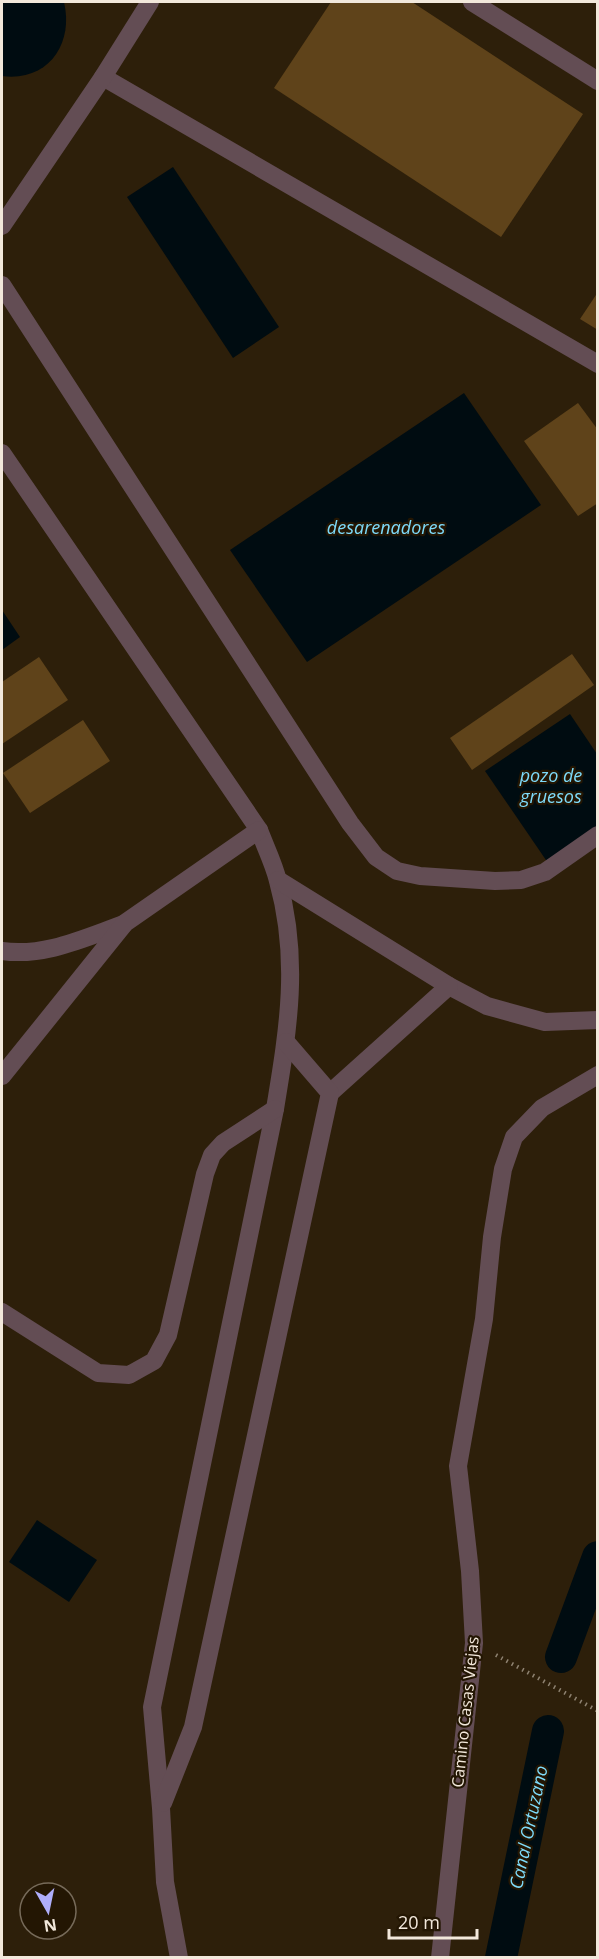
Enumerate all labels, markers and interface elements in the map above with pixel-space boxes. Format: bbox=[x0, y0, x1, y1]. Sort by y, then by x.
water label: desarenadores bbox=[327, 515, 445, 539]
water label: pozo de gruesos bbox=[519, 763, 582, 808]
street label: Camino Casas Viejas bbox=[446, 1635, 484, 1789]
water label: Canal Ortuzano bbox=[503, 1763, 553, 1891]
north arrow bbox=[18, 1881, 78, 1941]
scale bar bbox=[389, 1902, 478, 1940]
text: 20 m bbox=[398, 1910, 440, 1934]
text: N bbox=[42, 1914, 58, 1938]

